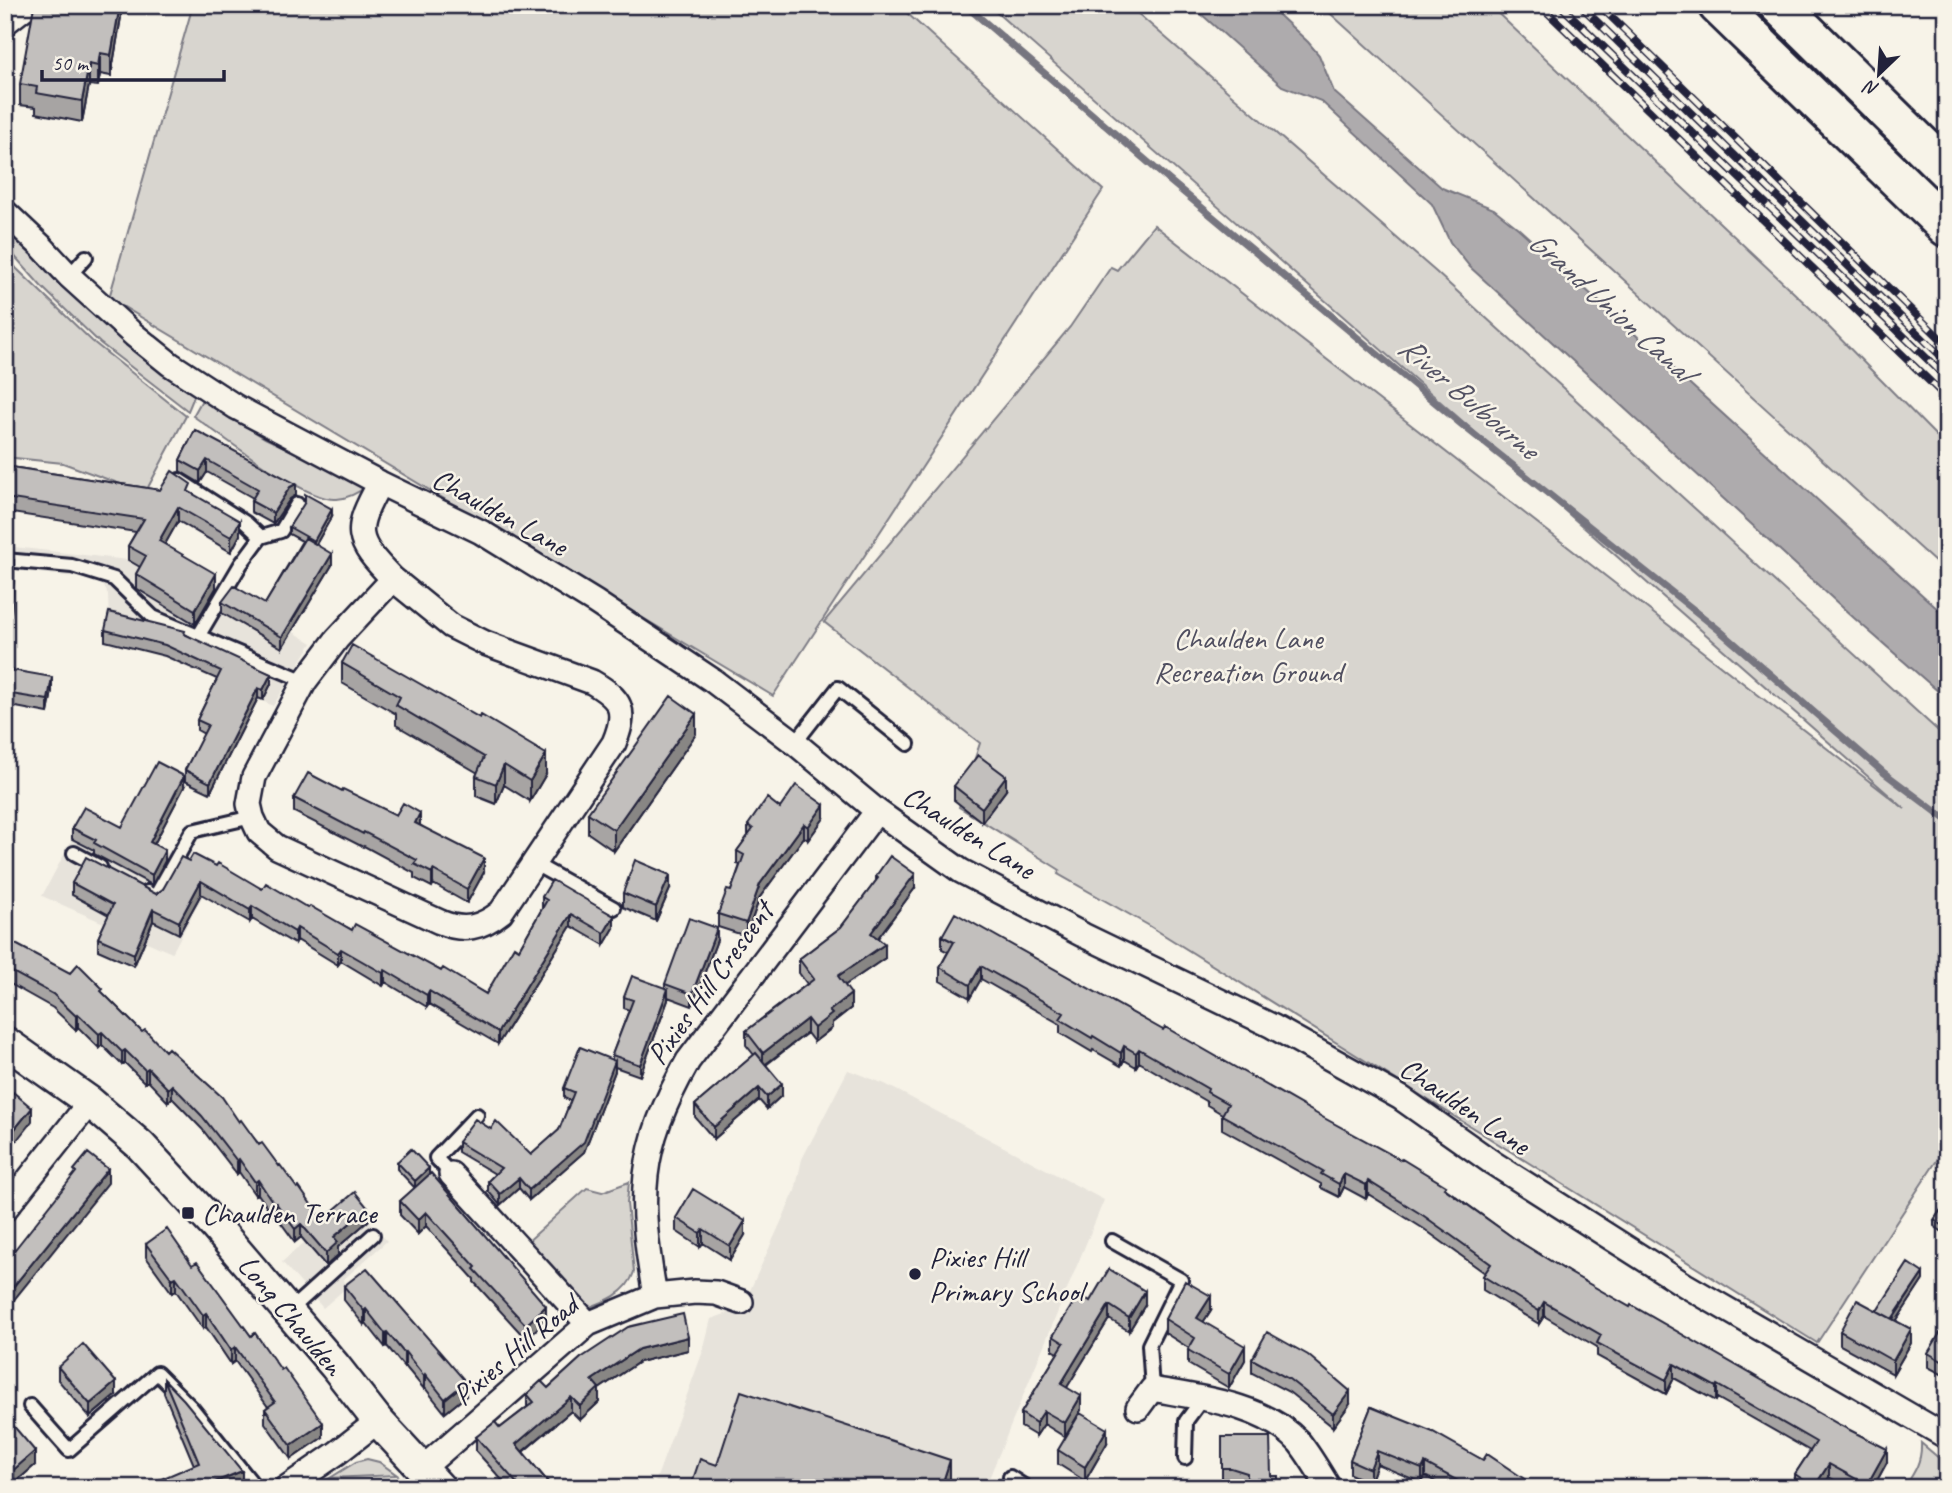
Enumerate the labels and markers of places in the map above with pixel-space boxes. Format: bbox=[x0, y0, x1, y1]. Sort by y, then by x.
place label: Chaulden Terrace bbox=[202, 1194, 379, 1232]
marker: Chaulden Terrace bbox=[180, 1205, 196, 1221]
place label: Pixies Hill Primary School bbox=[929, 1238, 1088, 1310]
marker: Pixies Hill Primary School bbox=[907, 1266, 923, 1282]

